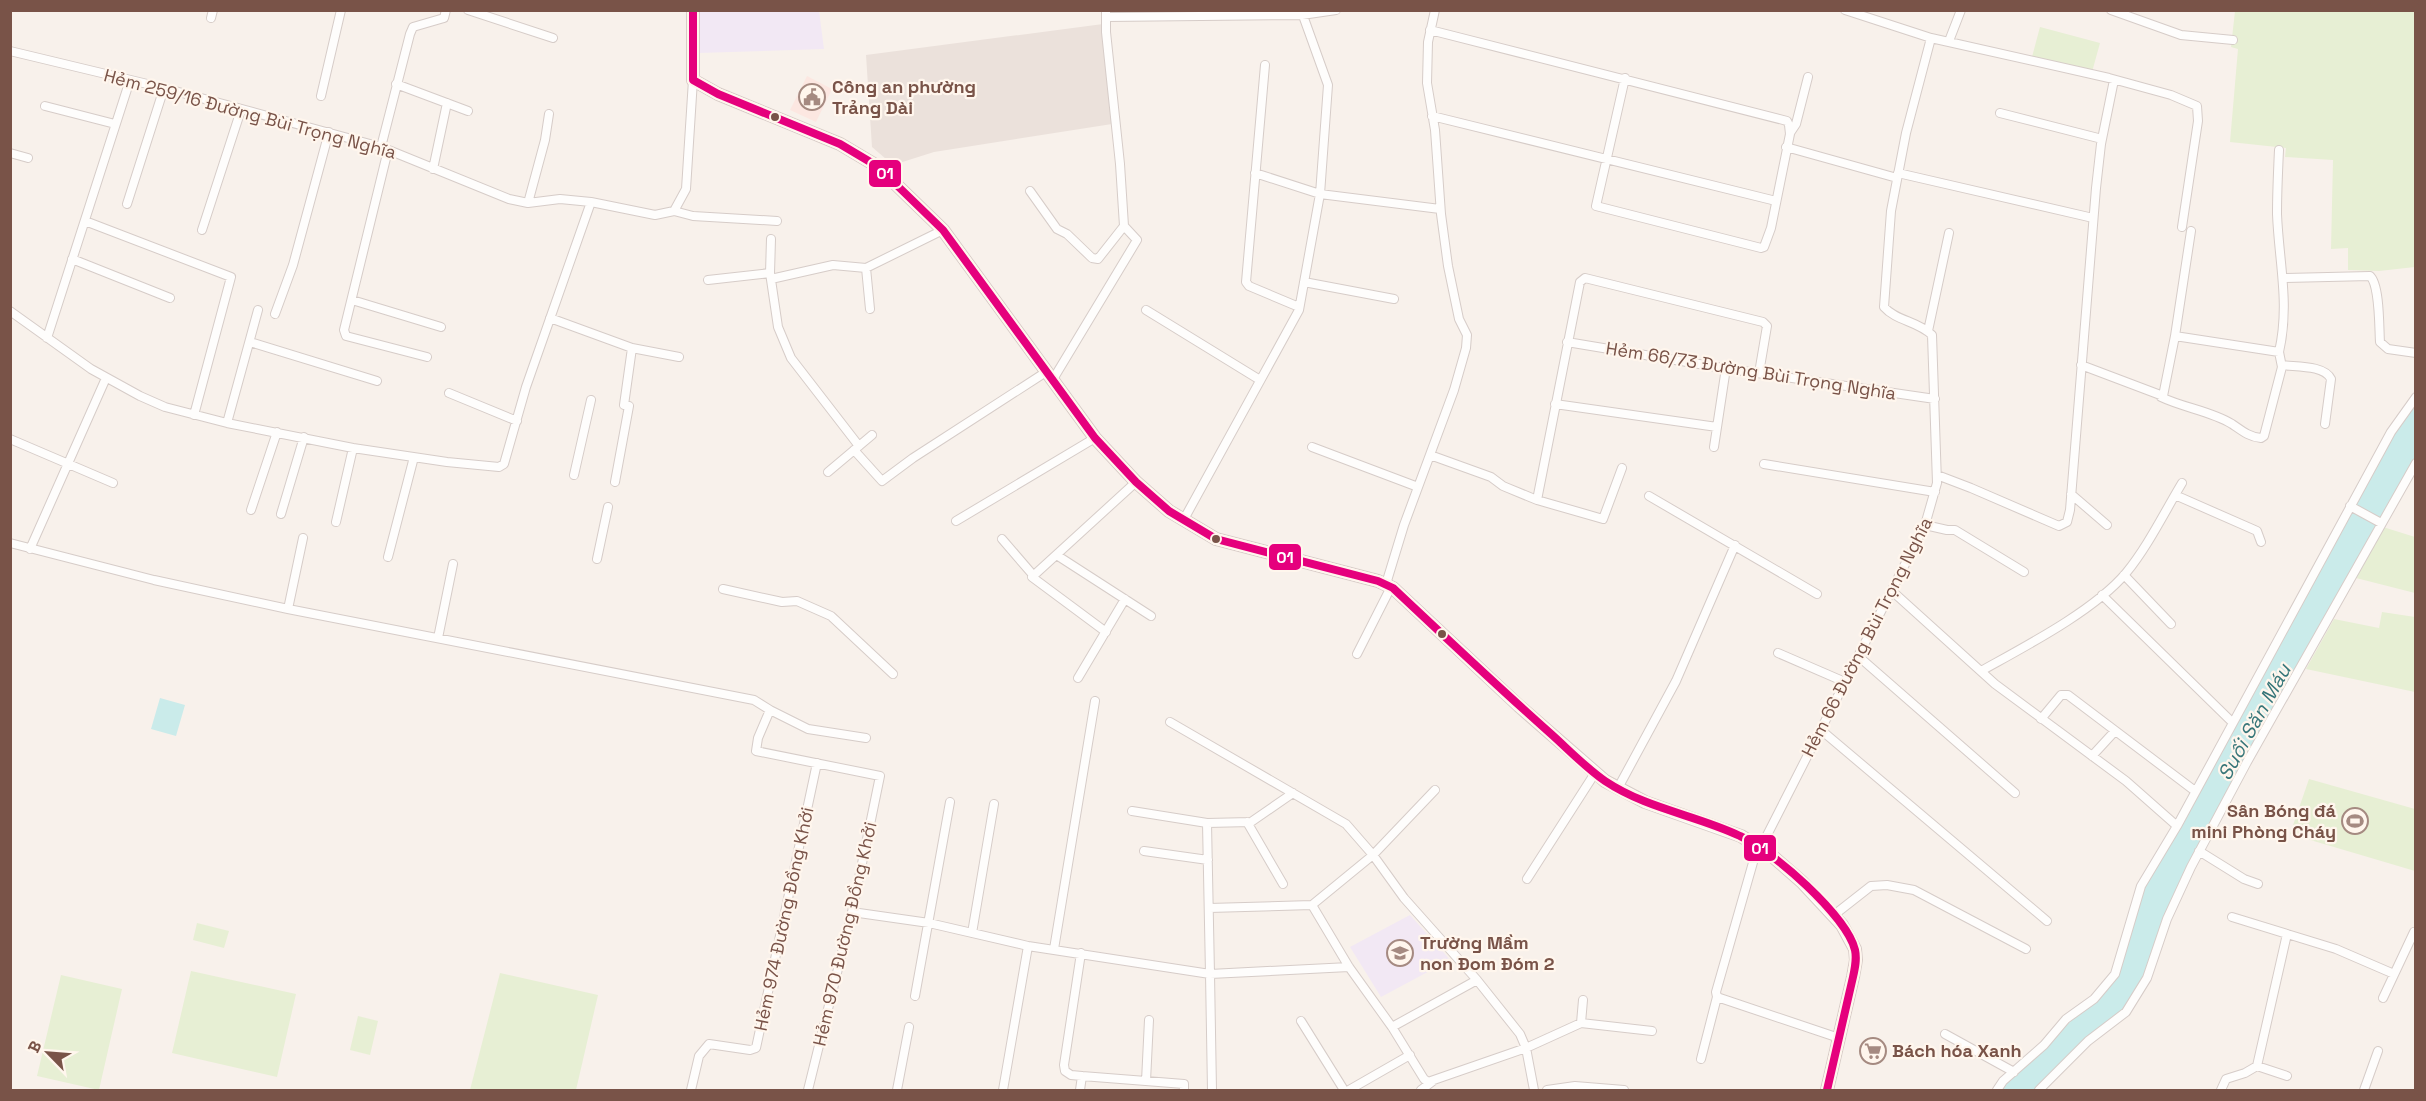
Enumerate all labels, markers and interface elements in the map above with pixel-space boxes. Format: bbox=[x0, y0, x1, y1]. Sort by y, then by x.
street label: Hẻm 259/16 Đường Bùi Trọng Nghĩa bbox=[101, 63, 399, 164]
place label: Công an phường Trảng Dài bbox=[832, 75, 976, 119]
public building icon: Công an phường Trảng Dài bbox=[797, 82, 827, 112]
unlabelled marker bbox=[769, 111, 781, 123]
line badge: 01 bbox=[868, 159, 902, 188]
text: 01 bbox=[876, 163, 894, 184]
street label: Hẻm 66/73 Đường Bùi Trọng Nghĩa bbox=[1604, 336, 1898, 405]
street label: Hẻm 66 Đường Bùi Trọng Nghĩa bbox=[1796, 513, 1937, 760]
unlabelled marker bbox=[1210, 533, 1222, 545]
line badge: 01 bbox=[1268, 543, 1302, 571]
text: 01 bbox=[1276, 547, 1294, 568]
unlabelled marker bbox=[1436, 628, 1448, 640]
water label: Suối Săn Máu bbox=[2211, 658, 2297, 785]
place label: Sân Bóng đá mini Phòng Cháy bbox=[2191, 799, 2337, 843]
street label: Hẻm 974 Đường Đồng Khởi bbox=[749, 805, 818, 1033]
sports icon: Sân Bóng đá mini Phòng Cháy bbox=[2340, 806, 2370, 836]
street label: Hẻm 970 Đường Đồng Khởi bbox=[807, 820, 882, 1048]
line badge: 01 bbox=[1743, 834, 1777, 862]
text: 01 bbox=[1751, 838, 1769, 859]
place label: Trường Mầm non Đom Đóm 2 bbox=[1420, 931, 1555, 975]
school or university icon: Trường Mầm non Đom Đóm 2 bbox=[1385, 938, 1415, 968]
north arrow bbox=[18, 1023, 78, 1083]
supermarket icon: Bách hóa Xanh bbox=[1858, 1036, 1888, 1066]
text: B bbox=[23, 1038, 47, 1056]
place label: Bách hóa Xanh bbox=[1892, 1039, 2022, 1062]

